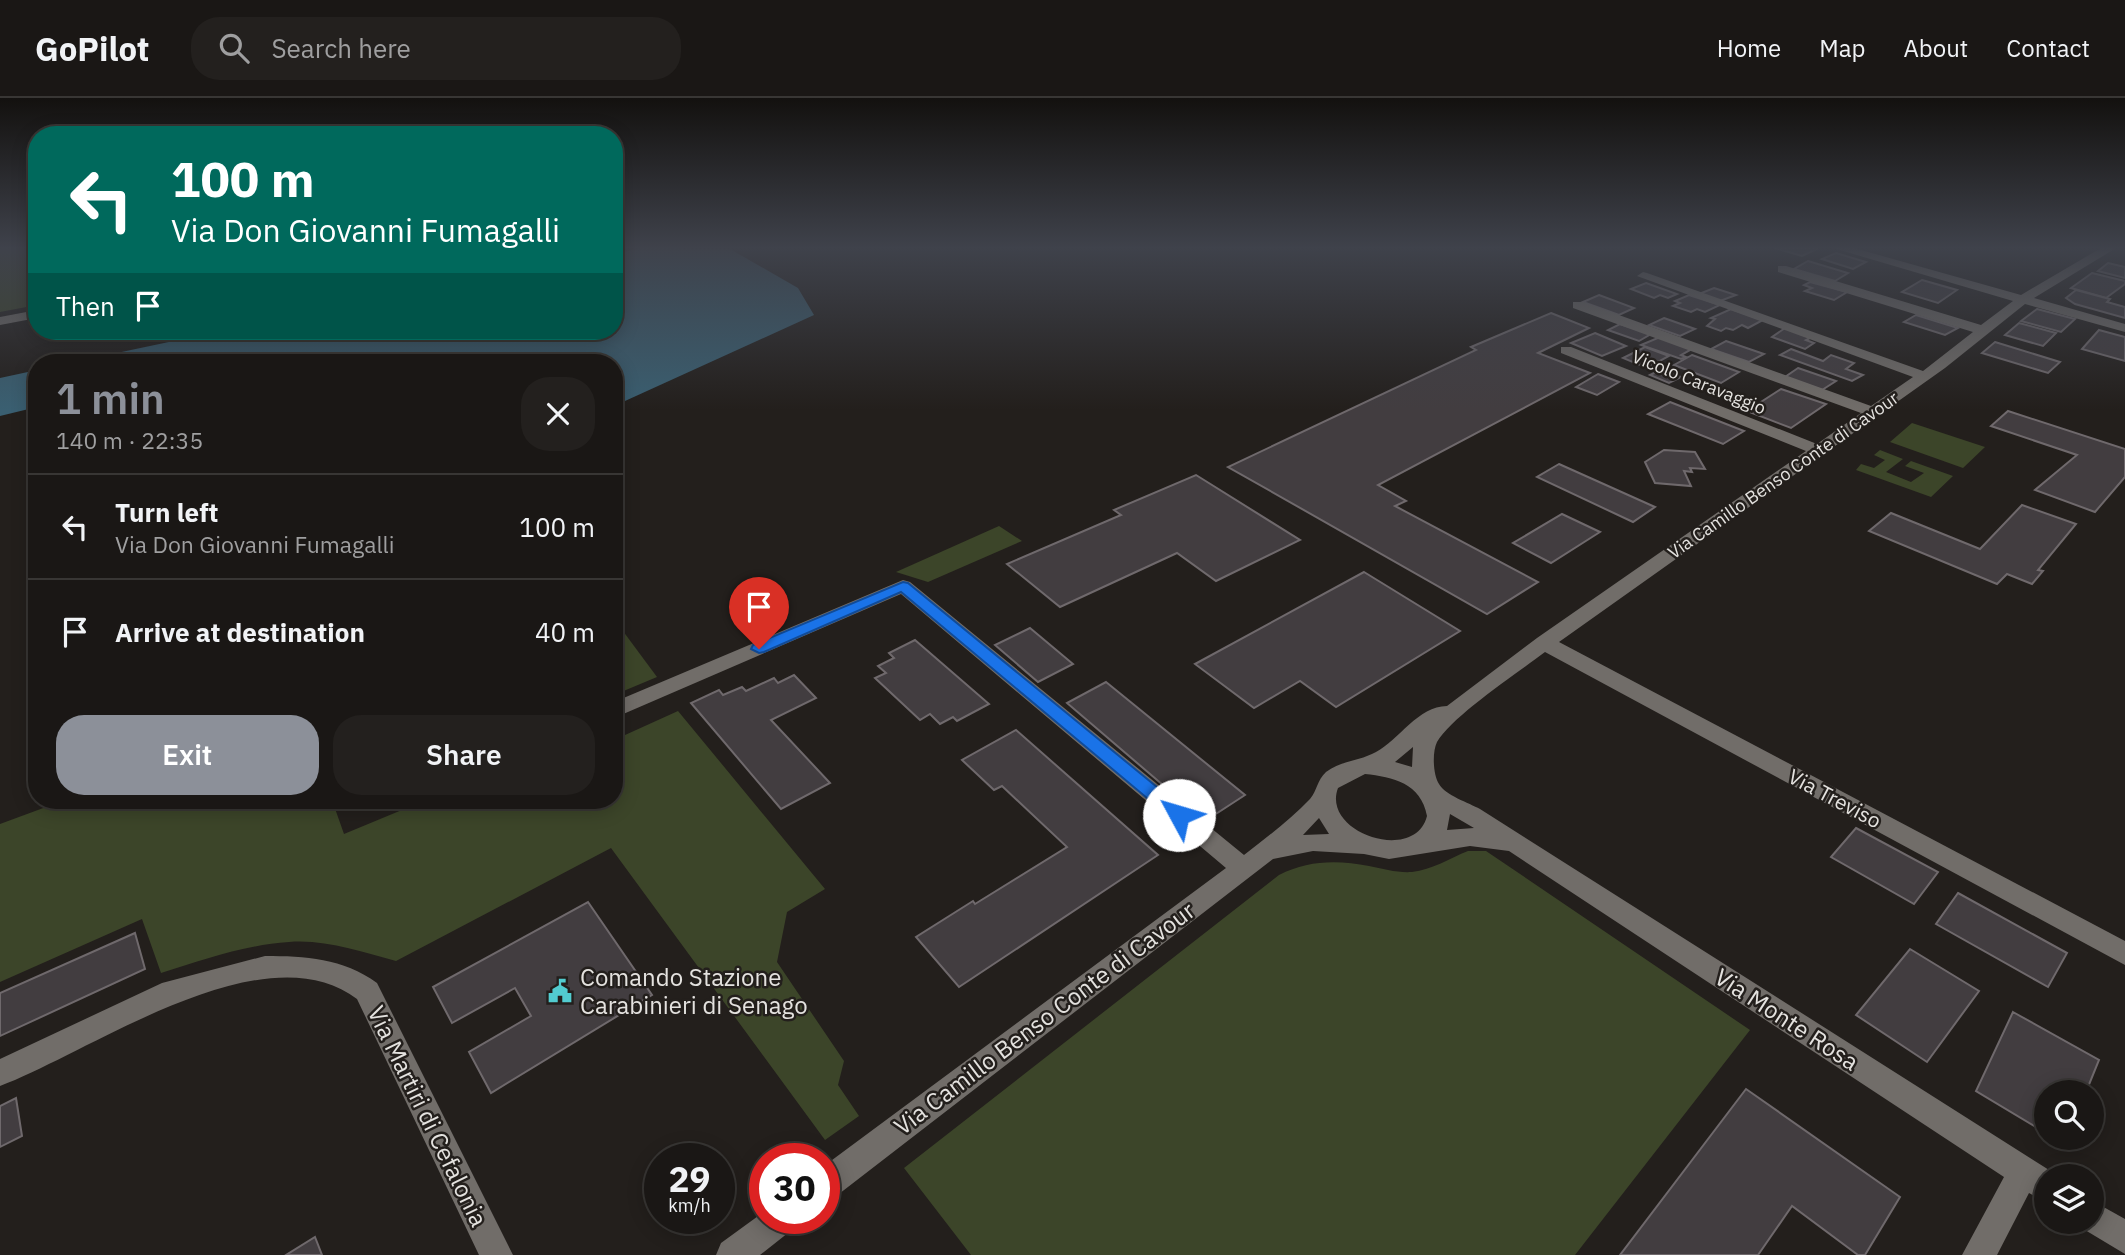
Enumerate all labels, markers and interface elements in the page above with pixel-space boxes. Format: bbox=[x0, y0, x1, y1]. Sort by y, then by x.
search box bbox=[191, 17, 681, 80]
text: GoPilot bbox=[35, 27, 149, 70]
icon: search bbox=[215, 29, 253, 67]
text: Search here bbox=[271, 31, 411, 65]
text: Home bbox=[1717, 32, 1781, 64]
text: Map bbox=[1819, 32, 1865, 64]
text: About bbox=[1903, 32, 1968, 64]
text: Contact bbox=[2006, 32, 2090, 64]
text: 100 m bbox=[171, 147, 315, 210]
icon: left bbox=[56, 154, 147, 245]
text: Via Don Giovanni Fumagalli bbox=[171, 209, 560, 251]
icon: arrive bbox=[129, 287, 167, 325]
text: Then bbox=[56, 289, 115, 323]
street label: Vicolo Caravaggio bbox=[1629, 345, 1769, 419]
text: 1 min bbox=[56, 371, 165, 426]
button: close bbox=[521, 377, 595, 451]
street label: Via Camillo Benso Conte di Cavour bbox=[1663, 386, 1903, 564]
text: 140 m · 22:35 bbox=[56, 425, 203, 455]
text: Turn left bbox=[115, 495, 218, 529]
icon: left bbox=[56, 508, 94, 546]
text: 100 m bbox=[519, 510, 595, 544]
text: Via Don Giovanni Fumagalli bbox=[115, 529, 395, 559]
pin bbox=[729, 577, 789, 649]
icon: arrive bbox=[740, 588, 778, 626]
icon: arrive bbox=[56, 613, 94, 651]
text: Arrive at destination bbox=[115, 615, 365, 649]
text: 40 m bbox=[535, 615, 595, 649]
button: Exit bbox=[56, 715, 319, 795]
button: Share bbox=[333, 715, 595, 795]
street label: Via Treviso bbox=[1783, 762, 1887, 834]
position arrow bbox=[1142, 778, 1216, 852]
street label: Via Camillo Benso Conte di Cavour bbox=[887, 894, 1201, 1142]
street label: Via Monte Rosa bbox=[1709, 960, 1865, 1078]
place label: Comando Stazione Carabinieri di Senago bbox=[580, 961, 808, 1021]
public building icon: Comando Stazione Carabinieri di Senago bbox=[546, 977, 574, 1005]
street label: Via Martiri di Cefalonia bbox=[361, 1000, 495, 1232]
map controls bbox=[2034, 1080, 2104, 1234]
button: search bbox=[2034, 1080, 2104, 1150]
speed limit sign: 30 bbox=[749, 1143, 840, 1234]
text: 29 bbox=[668, 1156, 711, 1202]
button: layers bbox=[2034, 1164, 2104, 1234]
text: km/h bbox=[668, 1194, 711, 1217]

